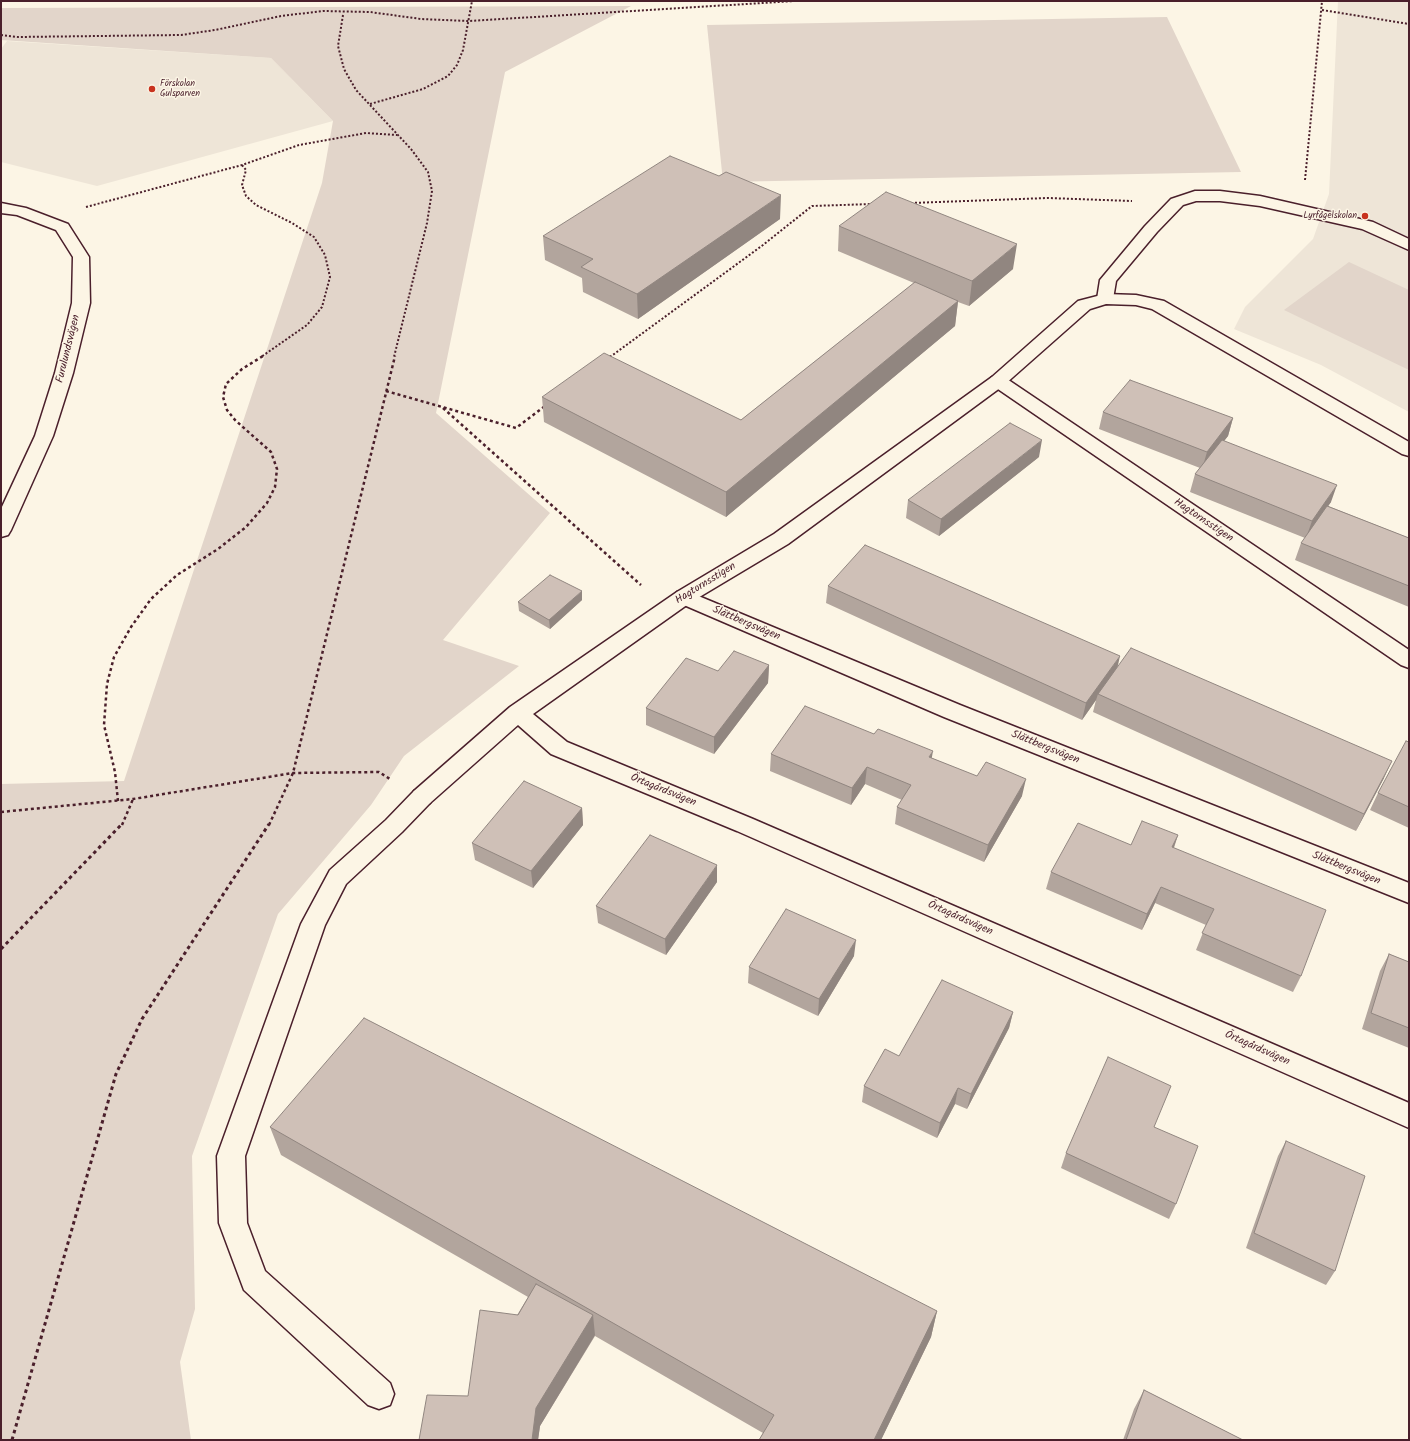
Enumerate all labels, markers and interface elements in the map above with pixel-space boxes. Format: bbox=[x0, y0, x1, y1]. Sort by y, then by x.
place label: Förskolan Gulsparven bbox=[160, 79, 200, 100]
marker: Förskolan Gulsparven bbox=[147, 84, 157, 94]
place label: Lyrfågelskolan bbox=[1303, 211, 1357, 221]
marker: Lyrfågelskolan bbox=[1360, 211, 1370, 221]
street label: Furulundsvägen bbox=[54, 314, 84, 384]
street label: Hagtornsstigen bbox=[1171, 496, 1235, 546]
street label: Hagtornsstigen bbox=[673, 560, 739, 608]
street label: Slättbergsvägen bbox=[710, 604, 782, 644]
street label: Slättbergsvägen bbox=[1009, 728, 1081, 768]
street label: Örtagårdsvägen bbox=[628, 772, 698, 810]
street label: Slättbergsvägen bbox=[1310, 849, 1382, 889]
street label: Örtagårdsvägen bbox=[925, 899, 995, 939]
street label: Örtagårdsvägen bbox=[1222, 1029, 1292, 1069]

